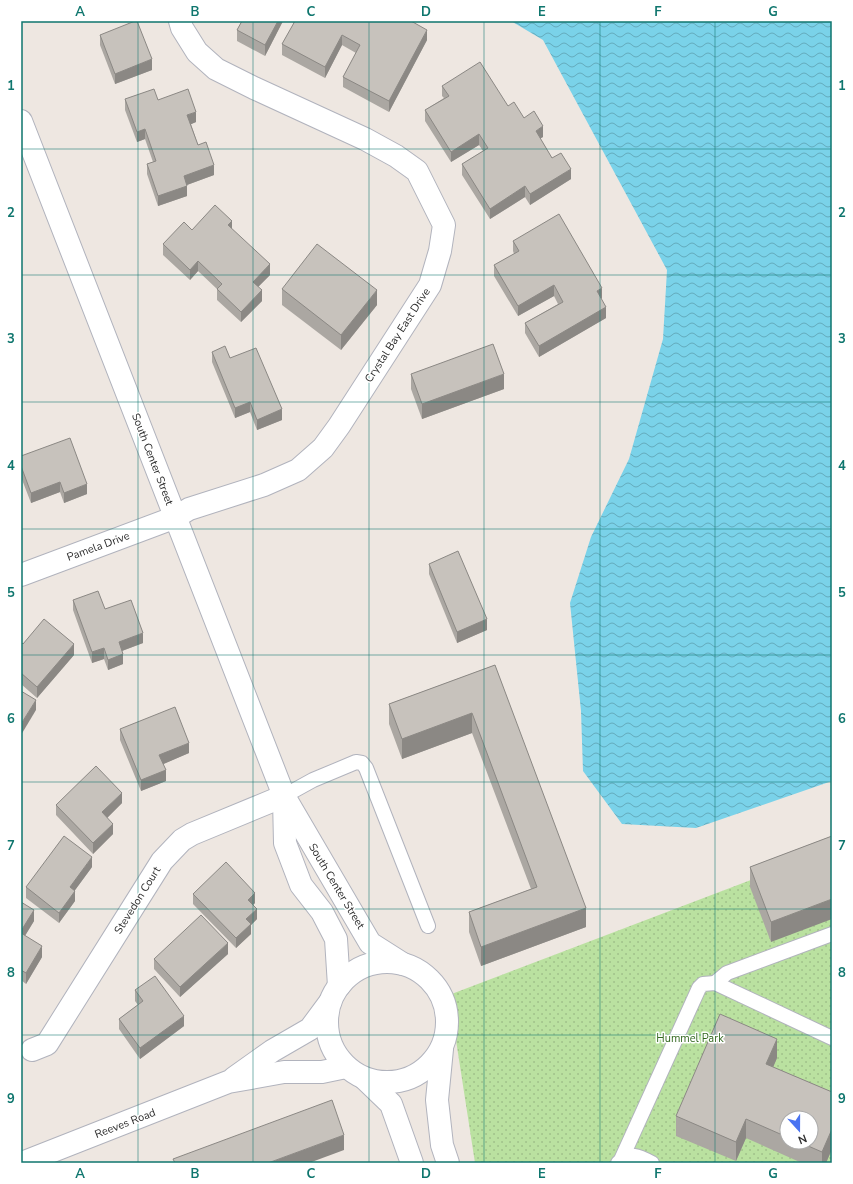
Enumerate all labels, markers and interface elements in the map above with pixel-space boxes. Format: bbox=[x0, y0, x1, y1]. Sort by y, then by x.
text: A bbox=[75, 3, 85, 21]
text: B bbox=[191, 3, 200, 21]
text: C bbox=[307, 3, 316, 21]
text: D bbox=[421, 3, 431, 21]
text: E bbox=[538, 3, 546, 21]
text: F bbox=[654, 3, 662, 21]
text: G bbox=[768, 3, 778, 21]
text: 1 bbox=[7, 77, 15, 95]
text: 1 bbox=[838, 77, 846, 95]
text: 2 bbox=[7, 204, 15, 222]
text: 2 bbox=[838, 204, 846, 222]
street label: Crystal Bay East Drive bbox=[361, 285, 434, 386]
text: 3 bbox=[7, 330, 15, 348]
text: 3 bbox=[838, 330, 846, 348]
street label: South Center Street bbox=[128, 411, 177, 508]
text: 4 bbox=[7, 457, 15, 475]
text: 4 bbox=[838, 457, 846, 475]
street label: Pamela Drive bbox=[65, 528, 132, 565]
text: 5 bbox=[7, 584, 15, 602]
text: 5 bbox=[838, 584, 846, 602]
text: 6 bbox=[7, 710, 15, 728]
text: 6 bbox=[838, 710, 846, 728]
text: 7 bbox=[7, 837, 15, 855]
text: 7 bbox=[838, 837, 846, 855]
street label: South Center Street bbox=[305, 841, 368, 932]
street label: Stevedon Court bbox=[111, 864, 164, 937]
text: 8 bbox=[7, 964, 15, 982]
text: 8 bbox=[838, 964, 846, 982]
park label: Hummel Park bbox=[656, 1031, 724, 1046]
text: 9 bbox=[7, 1090, 15, 1108]
text: 9 bbox=[838, 1090, 846, 1108]
street label: Reeves Road bbox=[93, 1105, 158, 1142]
north arrow bbox=[779, 1110, 819, 1150]
text: N bbox=[796, 1130, 809, 1147]
text: A bbox=[75, 1165, 85, 1183]
text: B bbox=[191, 1165, 200, 1183]
text: C bbox=[307, 1165, 316, 1183]
text: D bbox=[421, 1165, 431, 1183]
text: E bbox=[538, 1165, 546, 1183]
text: F bbox=[654, 1165, 662, 1183]
text: G bbox=[768, 1165, 778, 1183]

